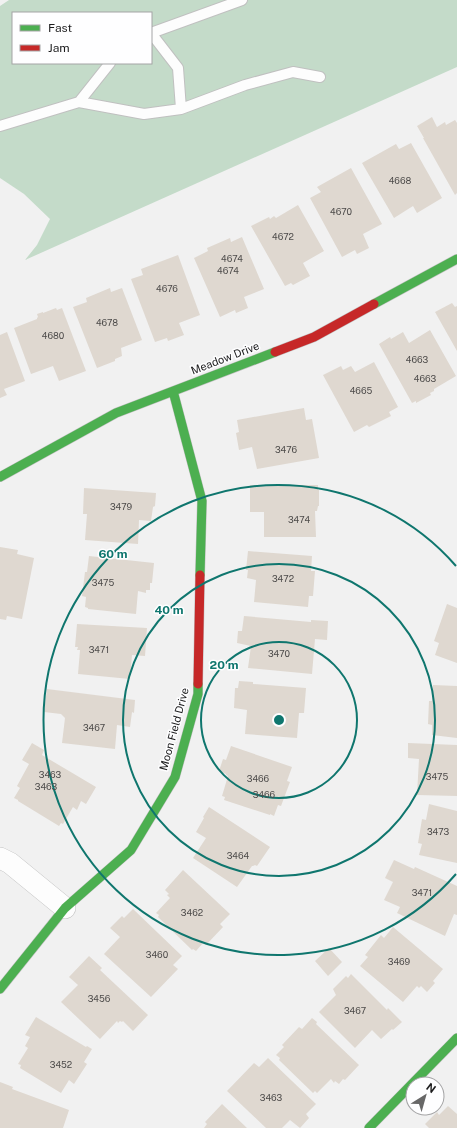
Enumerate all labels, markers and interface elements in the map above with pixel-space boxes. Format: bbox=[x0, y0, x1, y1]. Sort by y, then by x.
legend bbox=[12, 12, 152, 64]
text: Fast bbox=[48, 21, 73, 35]
text: Jam bbox=[48, 41, 70, 55]
house number: 4668 bbox=[389, 175, 411, 186]
house number: 4670 bbox=[330, 206, 352, 217]
house number: 4672 bbox=[272, 231, 294, 242]
house number: 4674 bbox=[221, 253, 243, 264]
house number: 4674 bbox=[217, 265, 239, 276]
house number: 4676 bbox=[156, 283, 178, 294]
house number: 4678 bbox=[96, 317, 118, 328]
house number: 4680 bbox=[42, 330, 65, 341]
street label: Meadow Drive bbox=[189, 339, 261, 377]
house number: 4663 bbox=[406, 354, 429, 365]
house number: 4663 bbox=[414, 373, 437, 384]
house number: 4665 bbox=[350, 385, 373, 396]
house number: 3476 bbox=[275, 444, 297, 455]
house number: 3479 bbox=[110, 501, 132, 512]
house number: 3474 bbox=[288, 514, 310, 525]
text: 60 m bbox=[98, 547, 128, 561]
house number: 3472 bbox=[272, 573, 294, 584]
house number: 3475 bbox=[92, 577, 114, 588]
text: 40 m bbox=[154, 603, 184, 617]
house number: 3471 bbox=[89, 644, 109, 655]
house number: 3470 bbox=[268, 648, 291, 659]
text: 20 m bbox=[210, 658, 239, 672]
street label: Moon Field Drive bbox=[157, 686, 191, 772]
centre of rings bbox=[272, 713, 286, 727]
house number: 3467 bbox=[83, 722, 105, 733]
house number: 3463 bbox=[39, 769, 62, 780]
house number: 3475 bbox=[426, 771, 448, 782]
house number: 3466 bbox=[247, 773, 270, 784]
house number: 3463 bbox=[35, 781, 58, 792]
house number: 3466 bbox=[253, 789, 276, 800]
house number: 3473 bbox=[427, 826, 449, 837]
house number: 3464 bbox=[227, 850, 250, 861]
house number: 3471 bbox=[412, 887, 432, 898]
house number: 3462 bbox=[181, 907, 203, 918]
house number: 3460 bbox=[146, 949, 169, 960]
house number: 3469 bbox=[388, 956, 411, 967]
house number: 3456 bbox=[88, 993, 111, 1004]
house number: 3467 bbox=[344, 1005, 366, 1016]
house number: 3452 bbox=[50, 1059, 72, 1070]
north arrow bbox=[405, 1076, 445, 1116]
text: N bbox=[424, 1081, 438, 1095]
house number: 3463 bbox=[260, 1092, 283, 1103]

